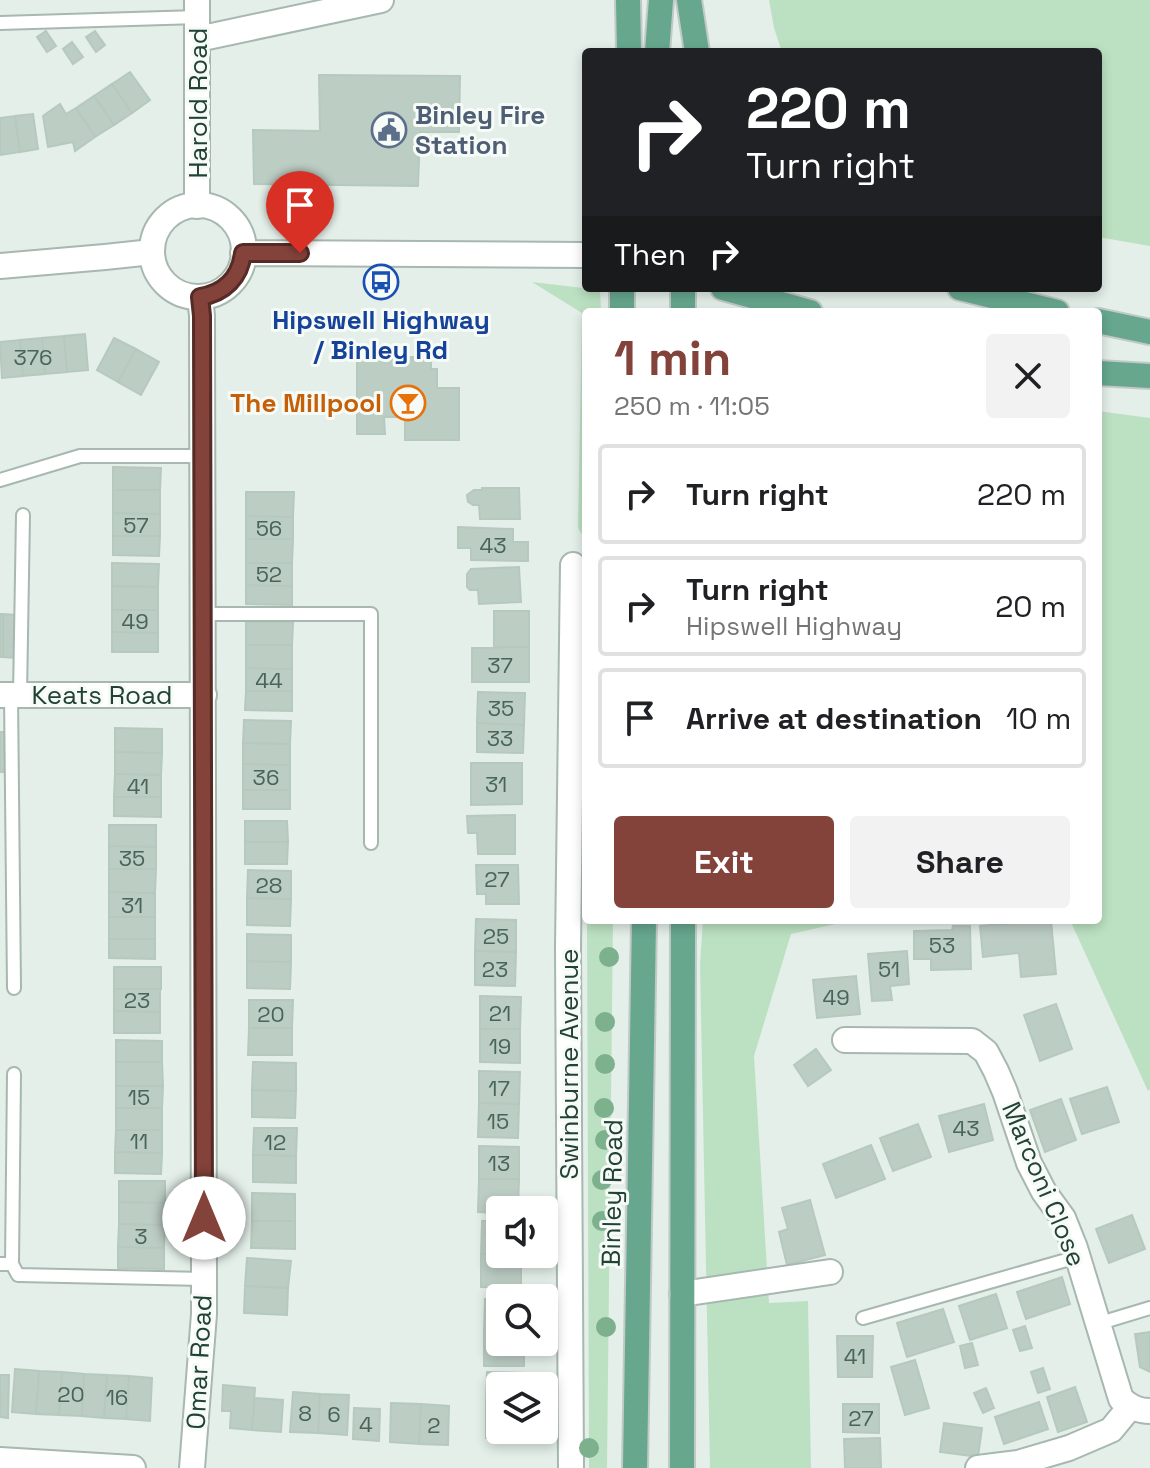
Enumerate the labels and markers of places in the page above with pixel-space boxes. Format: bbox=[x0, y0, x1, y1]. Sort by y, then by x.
place label: Binley Fire Station bbox=[415, 98, 545, 162]
public building icon: Binley Fire Station bbox=[370, 111, 408, 149]
pin bbox=[266, 171, 334, 253]
bus stop icon: Hipswell Highway / Binley Rd bbox=[362, 263, 400, 301]
place label: Hipswell Highway / Binley Rd bbox=[272, 303, 490, 367]
bar icon: The Millpool bbox=[389, 384, 427, 422]
place label: The Millpool bbox=[230, 386, 382, 420]

